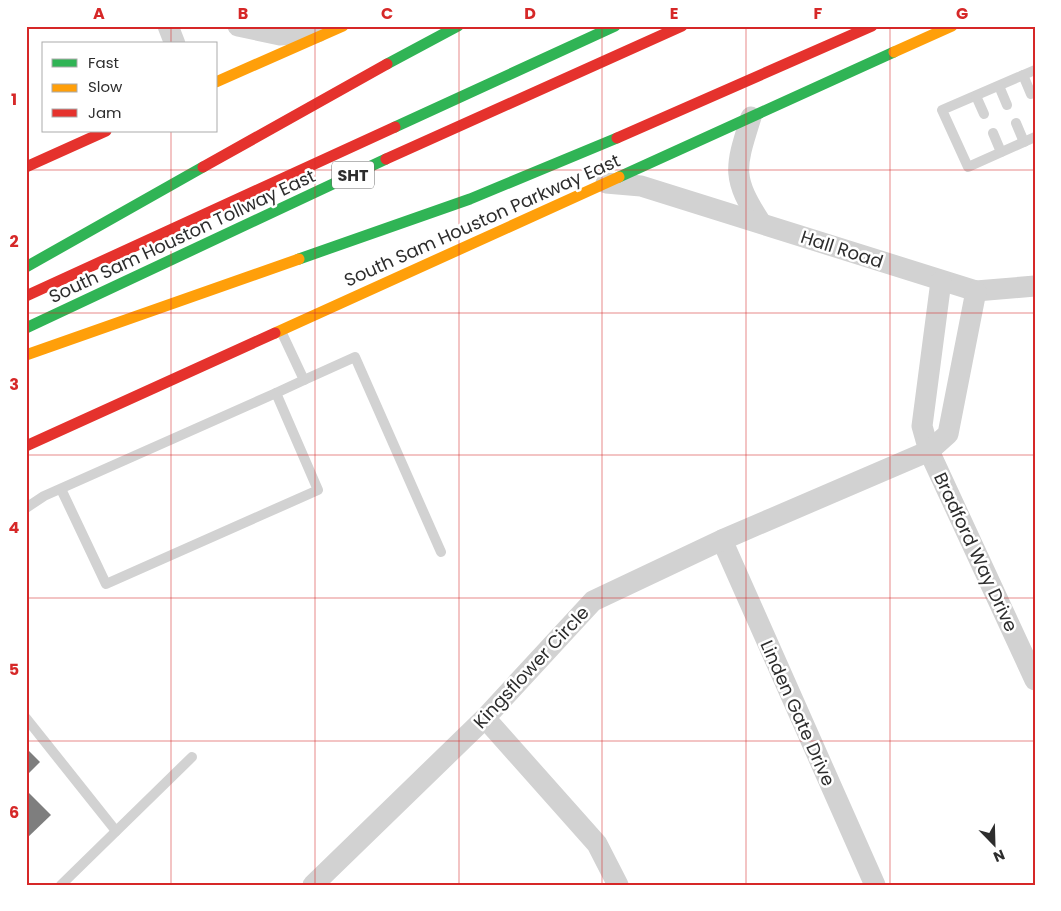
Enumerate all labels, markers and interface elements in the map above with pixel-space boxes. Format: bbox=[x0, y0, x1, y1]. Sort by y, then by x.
text: A bbox=[93, 2, 105, 25]
text: B bbox=[238, 2, 248, 25]
text: C bbox=[381, 2, 393, 25]
text: D bbox=[524, 2, 536, 25]
text: E bbox=[670, 2, 678, 25]
text: F bbox=[814, 2, 823, 25]
text: G bbox=[956, 2, 968, 25]
legend bbox=[42, 42, 218, 132]
text: Fast bbox=[88, 52, 119, 73]
text: Slow bbox=[88, 76, 123, 97]
text: 1 bbox=[11, 88, 17, 111]
text: Jam bbox=[88, 102, 122, 123]
street label: South Sam Houston Parkway East bbox=[340, 148, 624, 292]
road number: SHT bbox=[332, 162, 374, 188]
street label: South Sam Houston Tollway East bbox=[45, 163, 319, 309]
street label: Hall Road bbox=[798, 224, 886, 274]
text: 2 bbox=[9, 230, 19, 253]
text: 3 bbox=[9, 373, 19, 396]
street label: Bradford Way Drive bbox=[928, 468, 1024, 636]
text: 4 bbox=[9, 516, 20, 539]
street label: Kingsflower Circle bbox=[468, 600, 594, 734]
street label: Linden Gate Drive bbox=[755, 636, 841, 790]
text: 5 bbox=[9, 658, 19, 681]
text: 6 bbox=[9, 801, 19, 824]
north arrow bbox=[968, 818, 1018, 868]
text: N bbox=[990, 845, 1008, 867]

